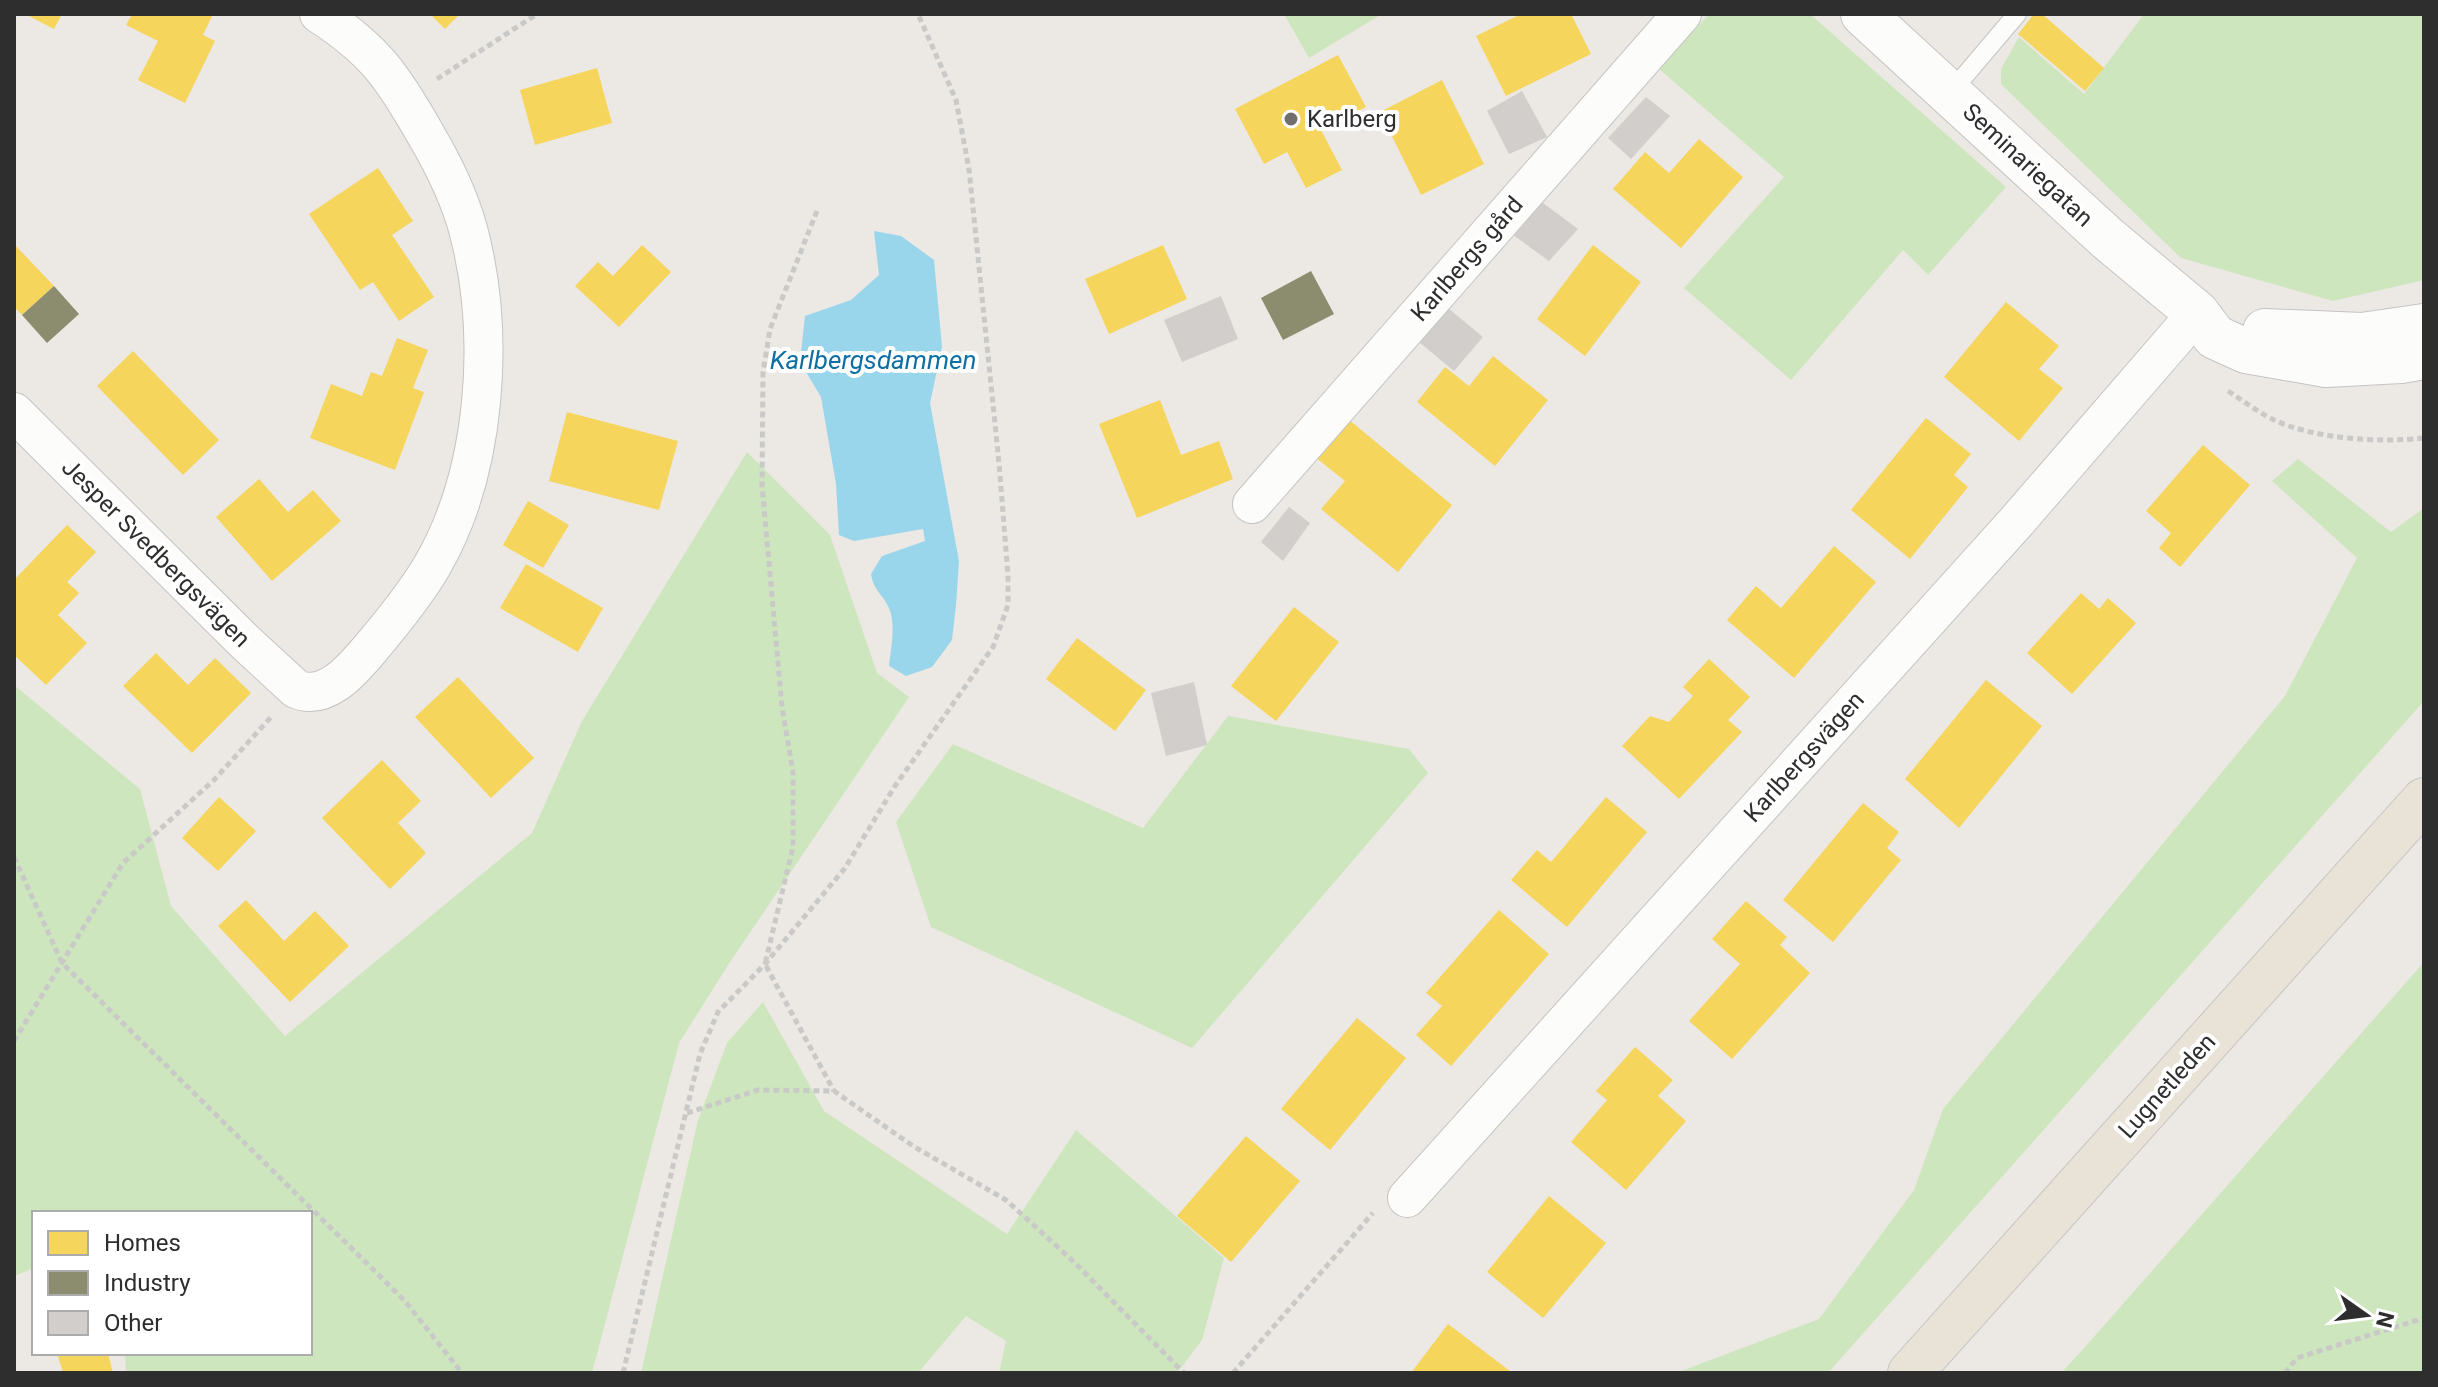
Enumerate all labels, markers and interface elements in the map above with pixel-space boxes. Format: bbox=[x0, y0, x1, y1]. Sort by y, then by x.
street label: Seminariegatan bbox=[1957, 98, 2099, 232]
place label: Karlberg bbox=[1307, 105, 1397, 133]
marker: Karlberg bbox=[1282, 110, 1300, 128]
street label: Karlbergs gård bbox=[1405, 191, 1529, 327]
water label: Karlbergsdammen bbox=[770, 345, 976, 375]
street label: Jesper Svedbergsvägen bbox=[56, 453, 256, 653]
street label: Karlbergsvägen bbox=[1738, 686, 1870, 828]
street label: Lugnetleden bbox=[2113, 1028, 2221, 1144]
legend bbox=[32, 1211, 312, 1355]
text: Homes bbox=[104, 1229, 181, 1257]
text: Industry bbox=[104, 1269, 191, 1297]
north arrow bbox=[2326, 1275, 2406, 1355]
text: Other bbox=[104, 1309, 162, 1337]
text: N bbox=[2371, 1309, 2399, 1330]

